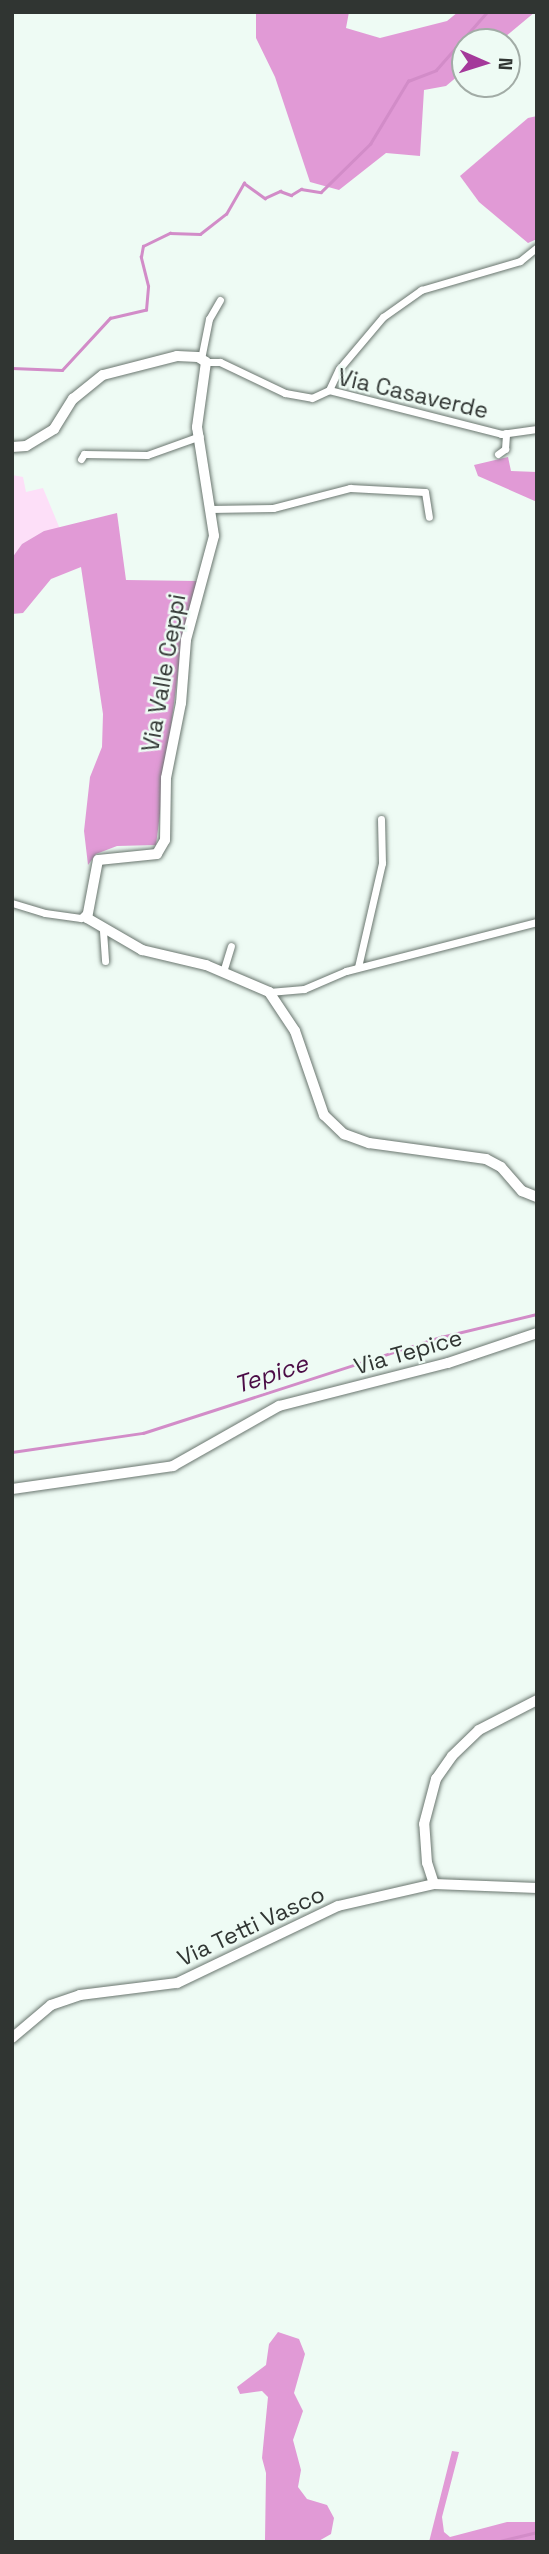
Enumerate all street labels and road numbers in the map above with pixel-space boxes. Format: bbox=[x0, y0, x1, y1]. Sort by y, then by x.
street label: Via Casaverde bbox=[335, 363, 491, 425]
street label: Via Valle Ceppi bbox=[137, 592, 191, 754]
street label: Via Tepice bbox=[351, 1323, 465, 1381]
street label: Via Tetti Vasco bbox=[173, 1880, 329, 1972]

